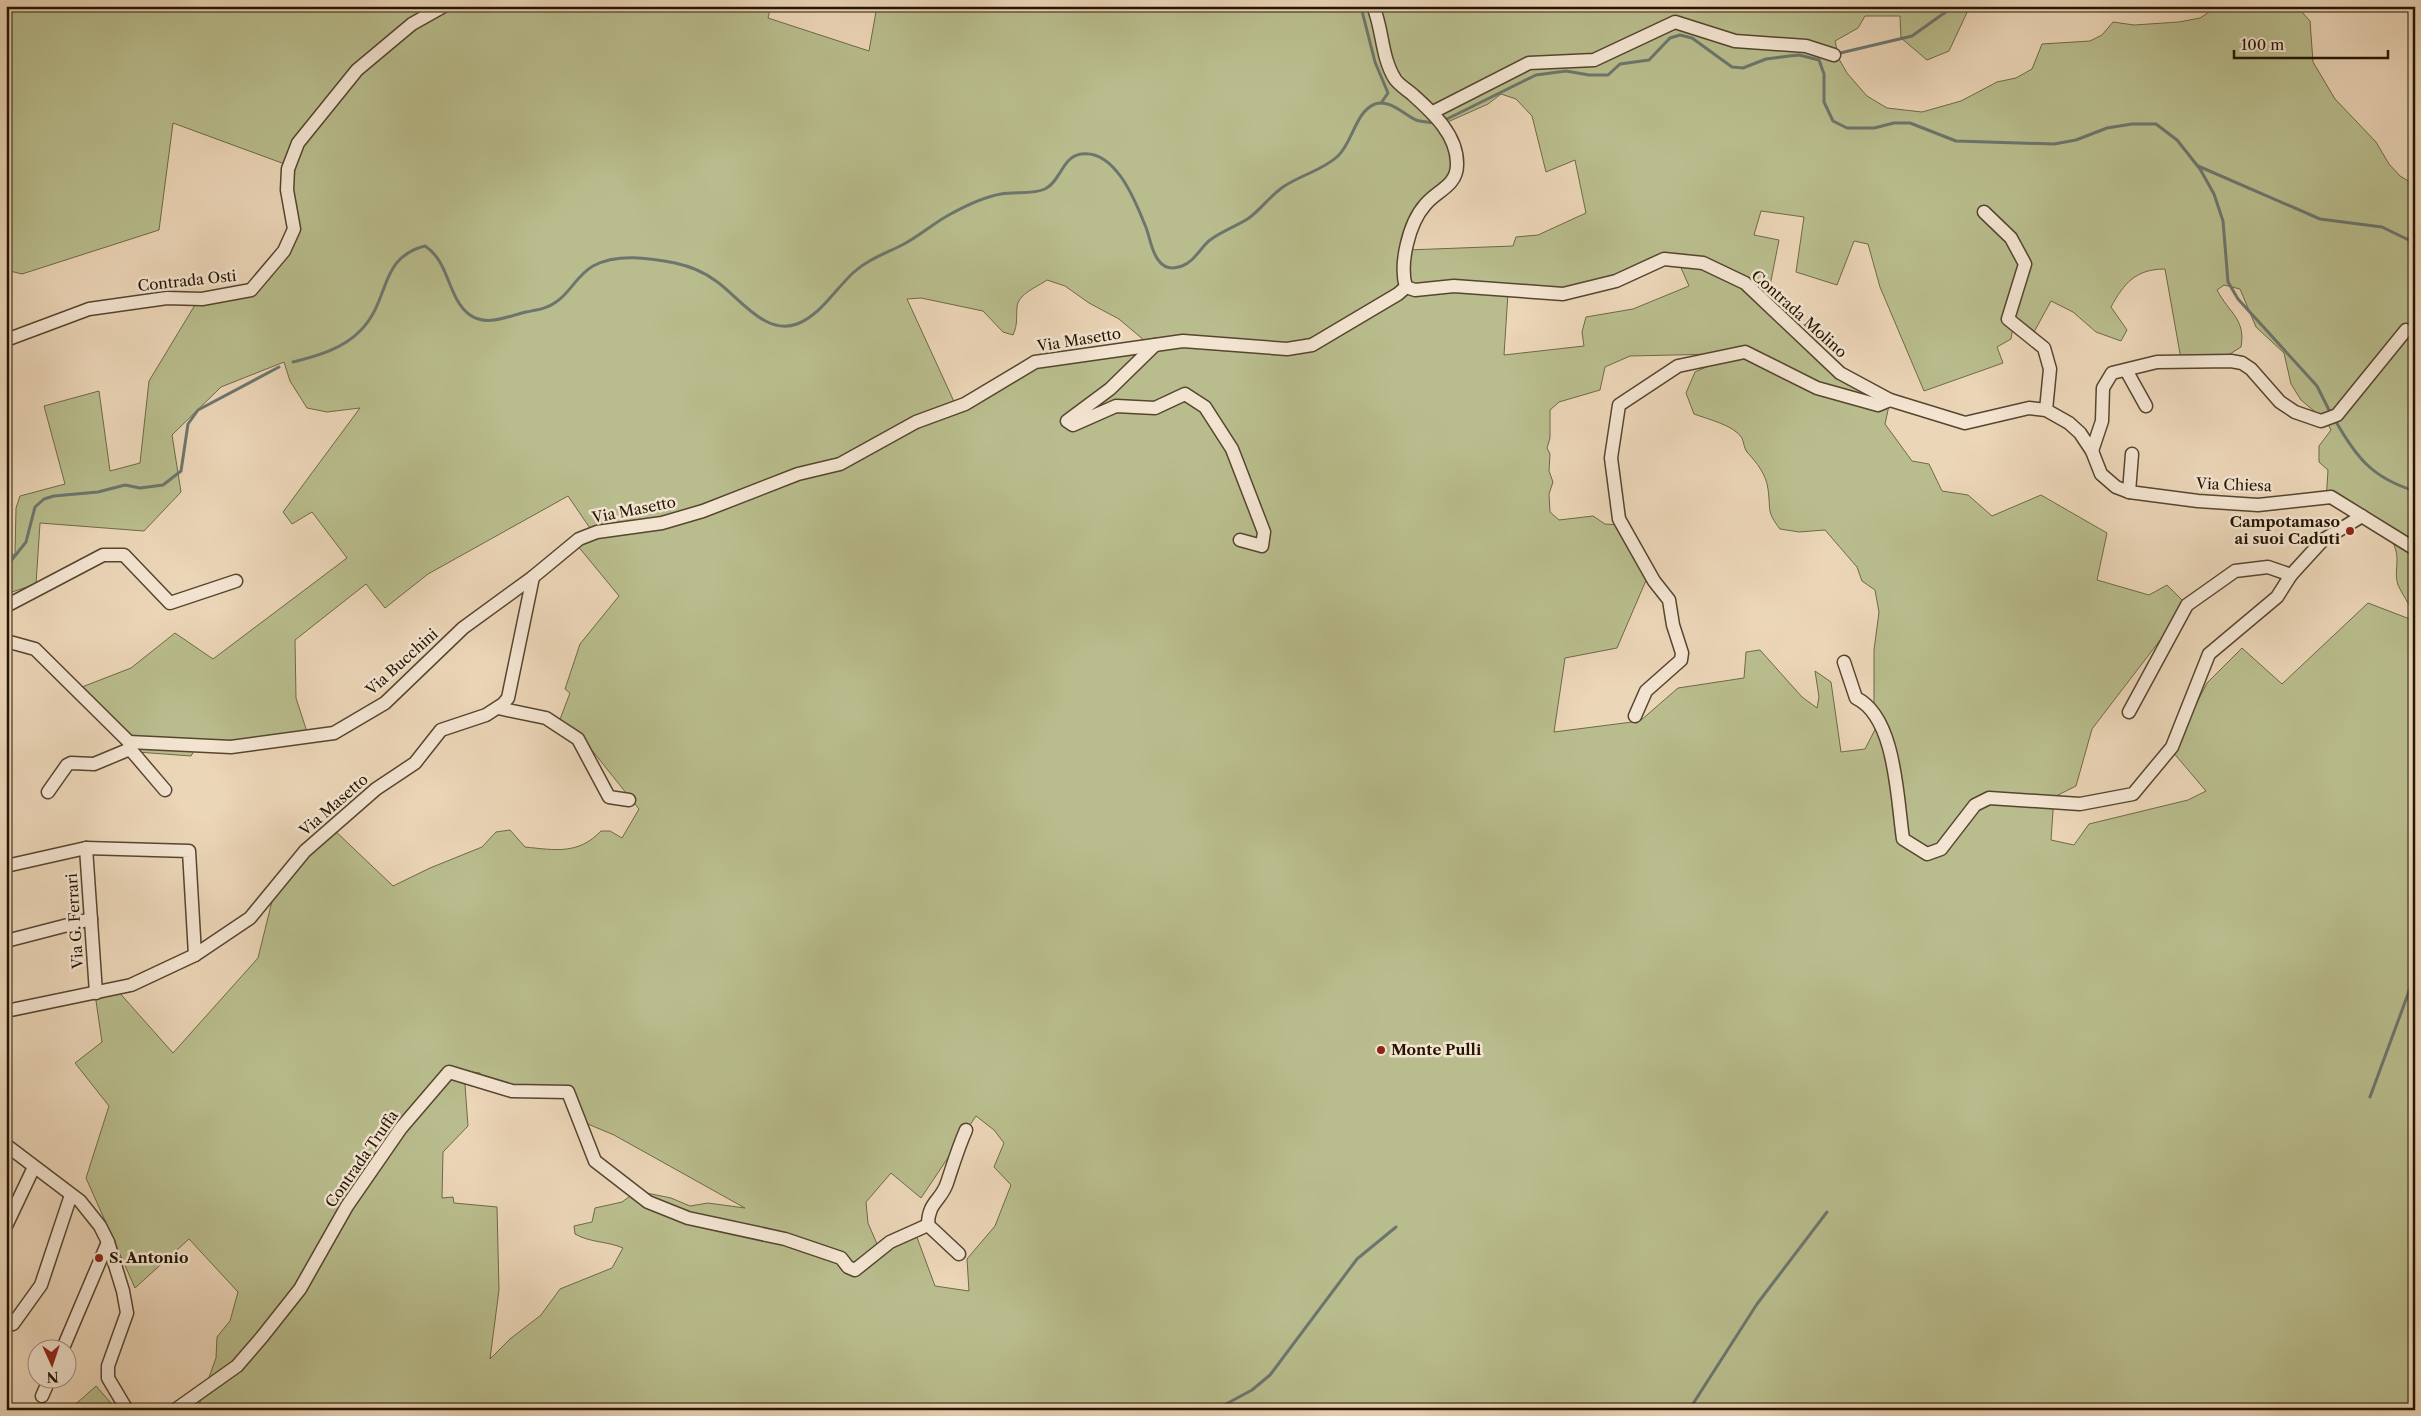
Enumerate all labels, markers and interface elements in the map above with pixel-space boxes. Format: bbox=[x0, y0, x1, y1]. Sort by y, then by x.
scale bar bbox=[2234, 28, 2387, 60]
text: 100 m bbox=[2241, 35, 2284, 54]
street label: Contrada Osti bbox=[137, 266, 238, 295]
street label: Contrada Molino bbox=[1748, 266, 1851, 362]
street label: Via Masetto bbox=[1035, 323, 1122, 356]
street label: Via Chiesa bbox=[2195, 474, 2272, 495]
street label: Via Masetto bbox=[589, 492, 677, 527]
place label: Campotamaso ai suoi Caduti bbox=[2230, 512, 2341, 548]
marker: Campotamaso ai suoi Caduti bbox=[2344, 525, 2356, 537]
street label: Via Bucchini bbox=[361, 624, 442, 700]
street label: Via Masetto bbox=[295, 770, 372, 840]
street label: Via G. Ferrari bbox=[62, 872, 87, 970]
place label: Monte Pulli bbox=[1391, 1040, 1482, 1059]
marker: Monte Pulli bbox=[1375, 1044, 1387, 1056]
street label: Contrada Truffa bbox=[321, 1106, 402, 1211]
place label: S. Antonio bbox=[109, 1248, 189, 1267]
marker: S. Antonio bbox=[93, 1252, 105, 1264]
north arrow bbox=[28, 1338, 78, 1388]
text: N bbox=[46, 1368, 59, 1386]

